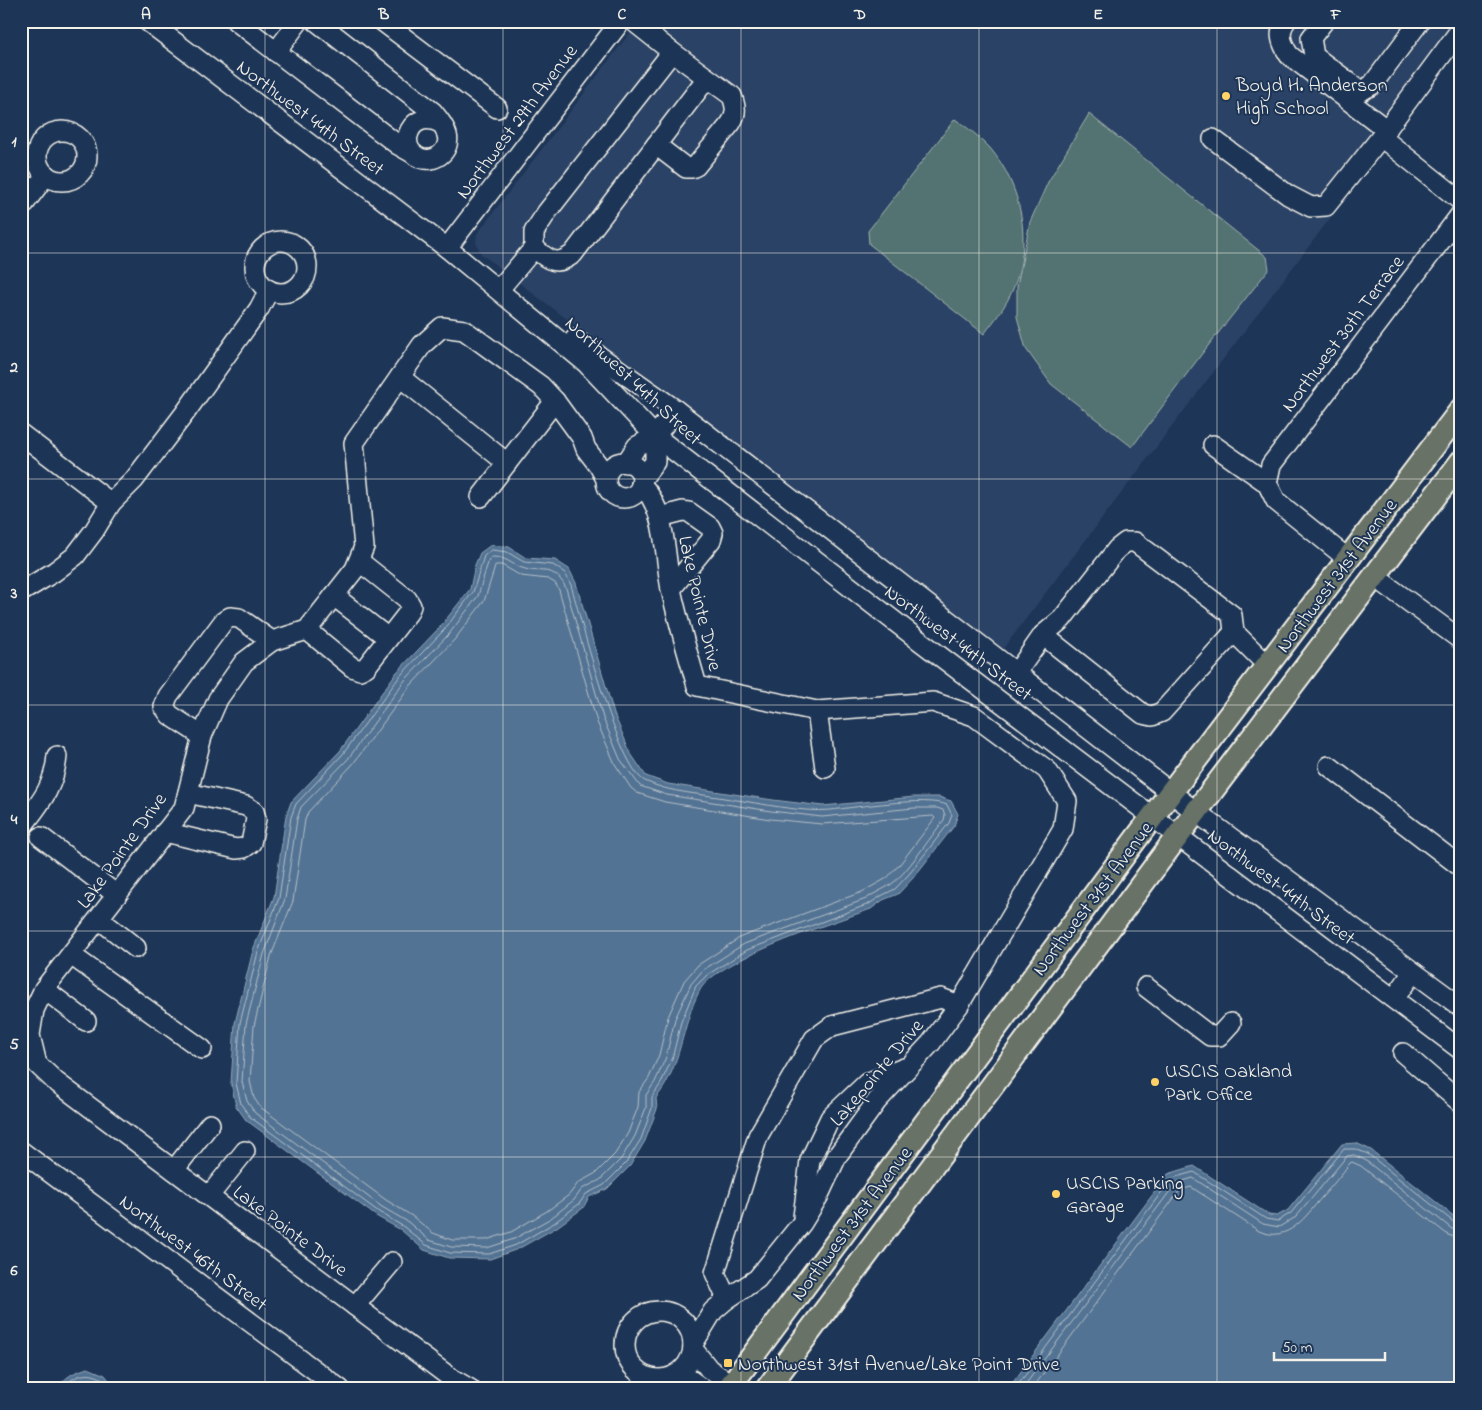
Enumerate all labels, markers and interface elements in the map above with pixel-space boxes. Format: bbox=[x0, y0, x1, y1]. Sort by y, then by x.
text: A bbox=[141, 3, 151, 27]
text: B bbox=[378, 3, 390, 27]
text: C bbox=[618, 3, 627, 27]
text: D bbox=[853, 3, 866, 27]
text: E bbox=[1093, 3, 1103, 27]
text: F bbox=[1330, 3, 1342, 27]
street label: Northwest 29th Avenue bbox=[450, 39, 586, 206]
street label: Northwest 44th Street bbox=[230, 54, 390, 184]
place label: Boyd H. Anderson High School bbox=[1235, 72, 1388, 125]
marker: Boyd H. Anderson High School bbox=[1220, 90, 1232, 102]
text: 1 bbox=[11, 130, 17, 154]
street label: Northwest 30th Terrace bbox=[1275, 250, 1413, 419]
street label: Northwest 44th Street bbox=[557, 310, 708, 453]
text: 2 bbox=[9, 356, 18, 380]
street label: Northwest 31st Avenue bbox=[1270, 493, 1406, 660]
street label: Lake Pointe Drive bbox=[669, 533, 728, 674]
street label: Northwest 44th Street bbox=[878, 579, 1038, 709]
text: 3 bbox=[10, 582, 18, 606]
street label: Lake Pointe Drive bbox=[71, 787, 175, 916]
text: 4 bbox=[10, 808, 18, 832]
street label: Northwest 31st Avenue bbox=[1026, 816, 1162, 983]
street label: Northwest 44th Street bbox=[1201, 823, 1361, 953]
street label: Lakepointe Drive bbox=[824, 1013, 932, 1134]
text: 5 bbox=[9, 1033, 19, 1057]
place label: USCIS Oakland Park Office bbox=[1165, 1058, 1292, 1110]
marker: USCIS Oakland Park Office bbox=[1149, 1076, 1161, 1088]
street label: Northwest 31st Avenue bbox=[785, 1141, 921, 1308]
place label: USCIS Parking Garage bbox=[1066, 1170, 1184, 1223]
street label: Lake Pointe Drive bbox=[226, 1179, 353, 1285]
marker: USCIS Parking Garage bbox=[1050, 1188, 1062, 1200]
street label: Northwest 46th Street bbox=[112, 1189, 273, 1320]
text: 6 bbox=[9, 1259, 18, 1283]
scale bar bbox=[1274, 1330, 1386, 1362]
text: 50 m bbox=[1282, 1337, 1313, 1359]
place label: Northwest 31st Avenue/Lake Point Drive bbox=[738, 1351, 1059, 1380]
marker: Northwest 31st Avenue/Lake Point Drive bbox=[722, 1357, 734, 1369]

